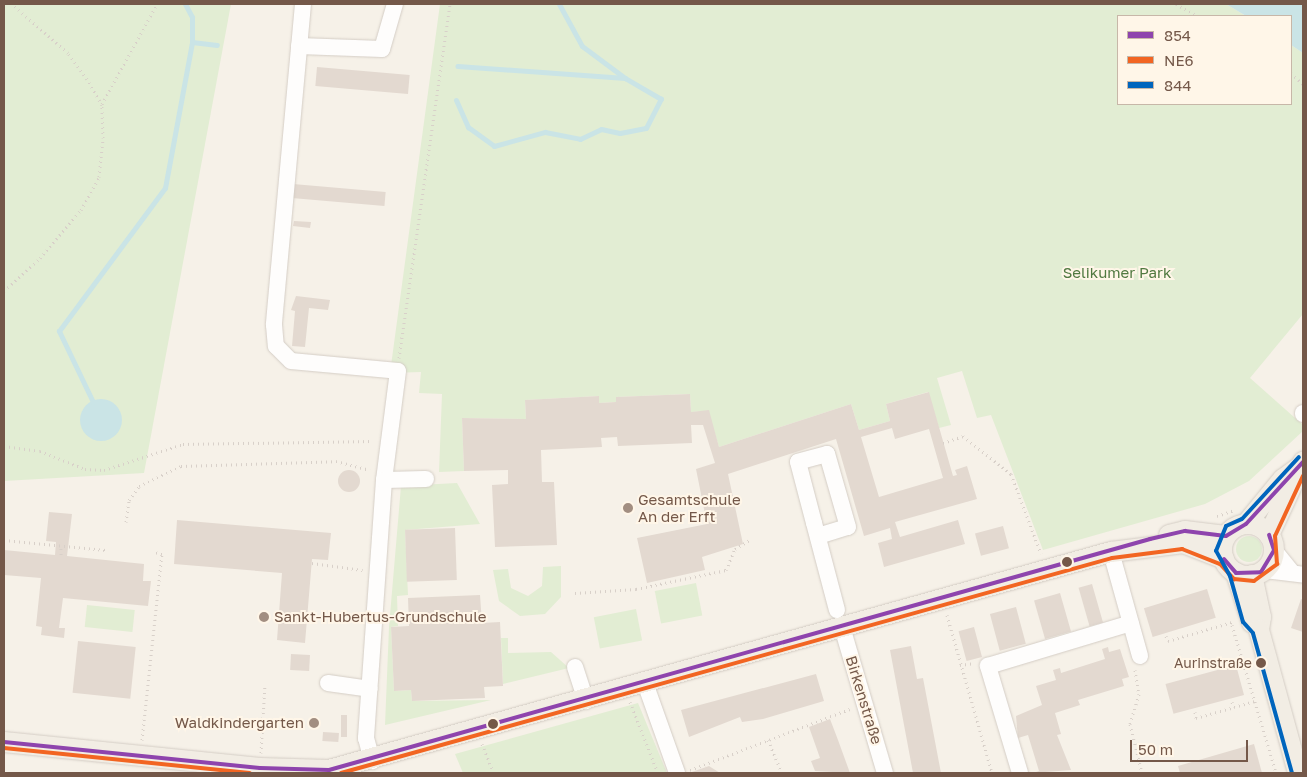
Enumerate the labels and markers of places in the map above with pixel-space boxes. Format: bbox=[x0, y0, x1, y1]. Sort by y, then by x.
place label: Gesamtschule An der Erft bbox=[638, 490, 741, 525]
marker: Gesamtschule An der Erft bbox=[622, 502, 634, 514]
unlabelled marker bbox=[1062, 557, 1072, 567]
place label: Sankt-Hubertus-Grundschule bbox=[274, 608, 486, 626]
marker: Sankt-Hubertus-Grundschule bbox=[258, 611, 270, 623]
place label: Aurinstraße bbox=[1174, 655, 1252, 671]
marker: Aurinstraße bbox=[1256, 658, 1266, 668]
place label: Waldkindergarten bbox=[175, 714, 304, 732]
marker: Waldkindergarten bbox=[308, 717, 320, 729]
unlabelled marker bbox=[488, 719, 498, 729]

